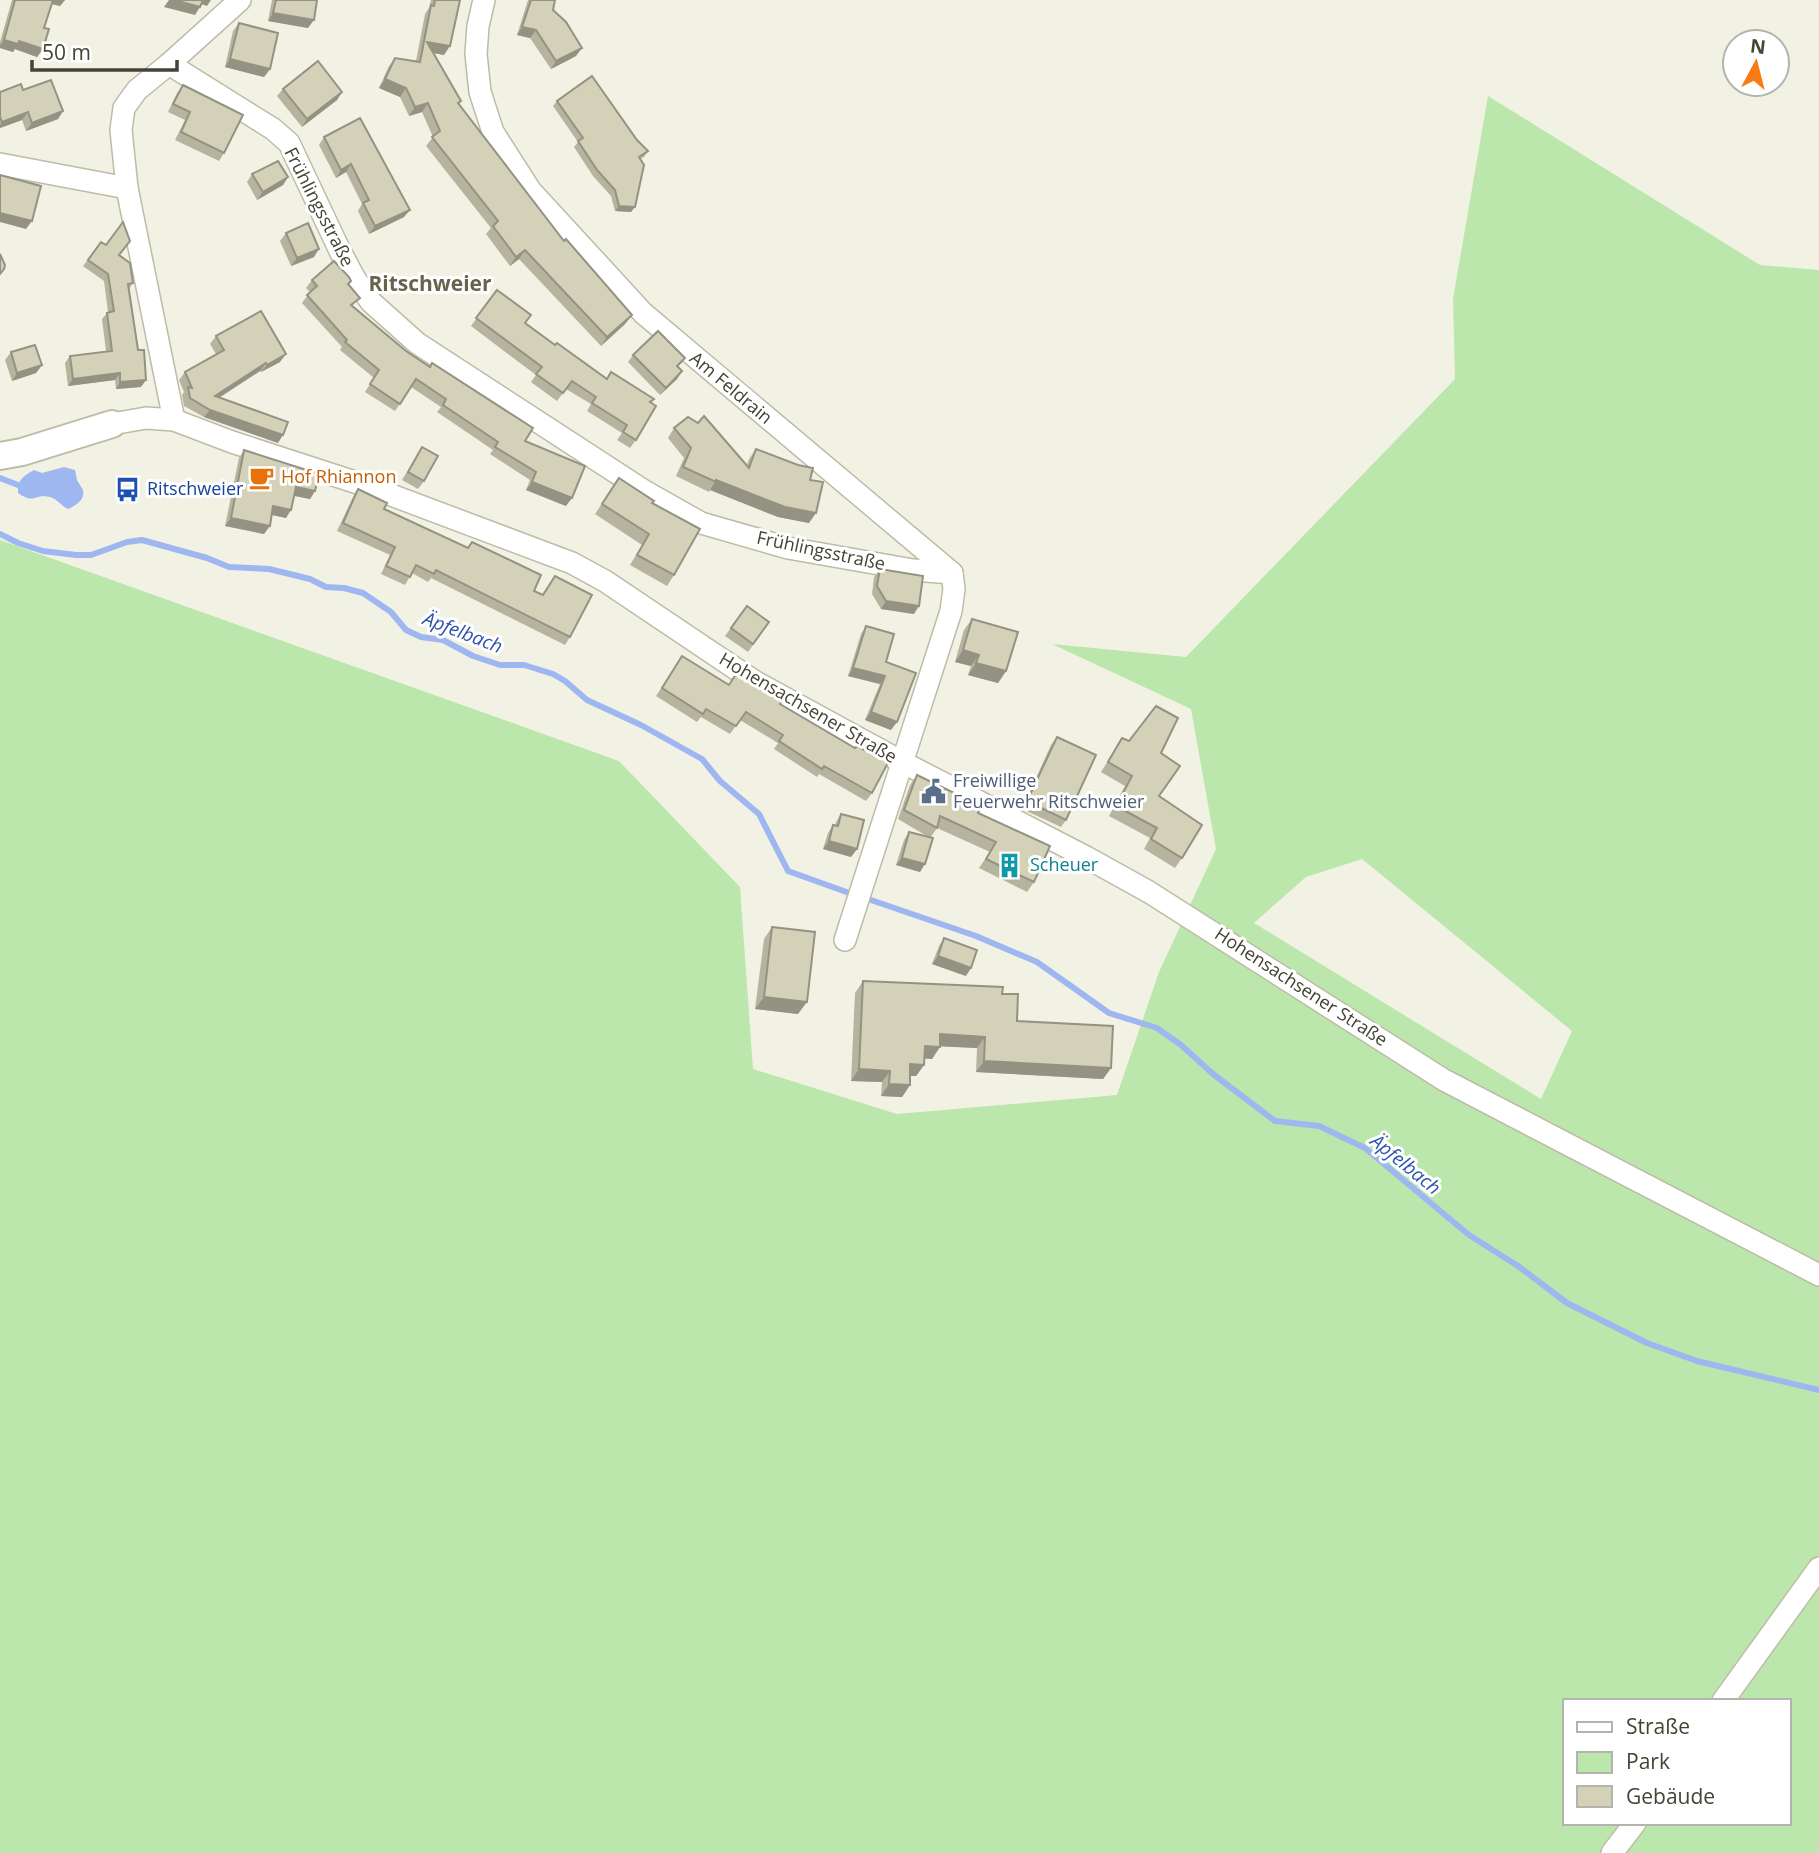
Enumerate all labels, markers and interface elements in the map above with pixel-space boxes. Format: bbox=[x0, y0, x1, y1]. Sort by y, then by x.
scale bar bbox=[32, 28, 177, 72]
north arrow bbox=[1721, 28, 1791, 98]
text: N bbox=[1749, 32, 1767, 60]
text: 50 m bbox=[42, 38, 91, 66]
street label: Frühlingsstraße bbox=[279, 143, 360, 270]
district label: Ritschweier bbox=[368, 269, 492, 297]
street label: Am Feldrain bbox=[685, 346, 778, 429]
cafe icon: Hof Rhiannon bbox=[247, 463, 275, 491]
place label: Hof Rhiannon bbox=[281, 464, 396, 488]
bus stop icon: Ritschweier bbox=[113, 475, 141, 503]
place label: Ritschweier bbox=[147, 476, 244, 500]
street label: Frühlingsstraße bbox=[755, 525, 888, 575]
water label: Äpfelbach bbox=[418, 604, 506, 659]
street label: Hohensachsener Straße bbox=[715, 646, 902, 768]
place label: Freiwillige Feuerwehr Ritschweier bbox=[953, 768, 1145, 813]
public building icon: Freiwillige Feuerwehr Ritschweier bbox=[919, 777, 947, 805]
building icon: Scheuer bbox=[996, 851, 1024, 879]
place label: Scheuer bbox=[1030, 852, 1099, 876]
street label: Hohensachsener Straße bbox=[1211, 921, 1393, 1051]
water label: Äpfelbach bbox=[1364, 1126, 1446, 1200]
legend bbox=[1563, 1699, 1791, 1825]
text: Straße bbox=[1626, 1712, 1690, 1740]
text: Park bbox=[1626, 1747, 1670, 1775]
text: Gebäude bbox=[1626, 1782, 1715, 1810]

